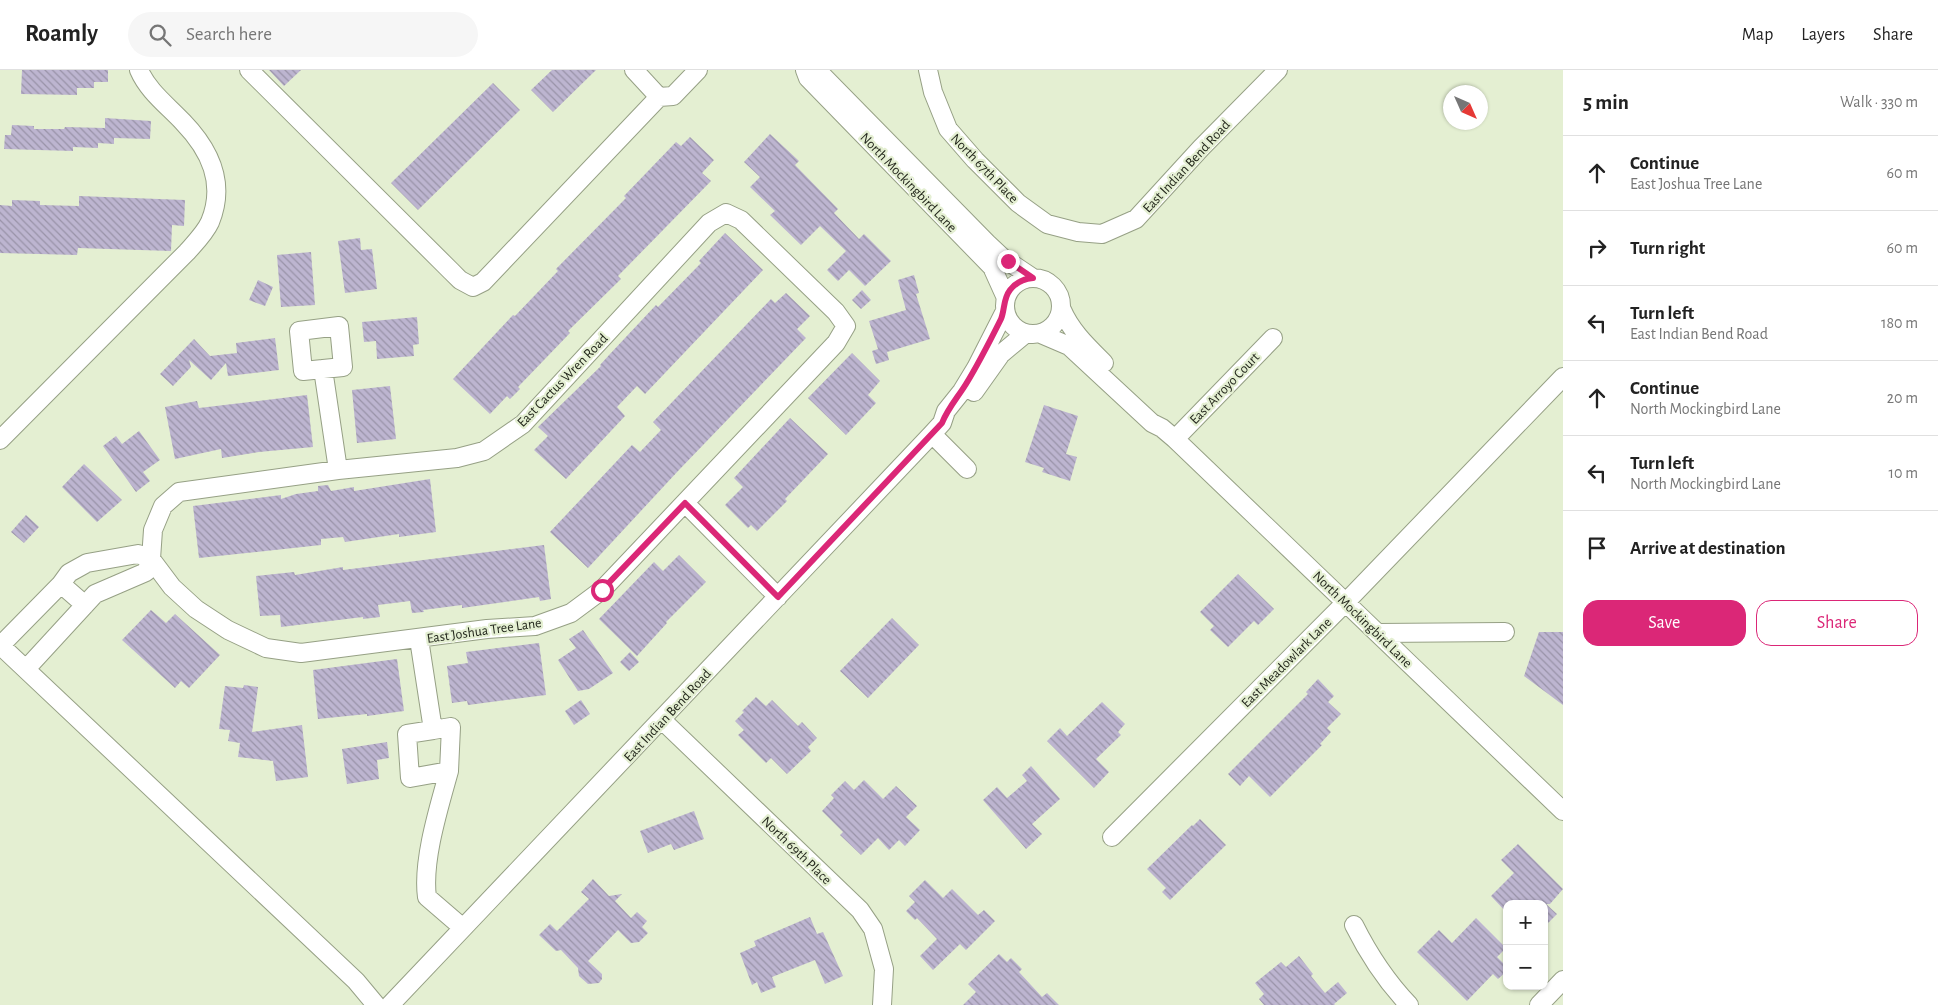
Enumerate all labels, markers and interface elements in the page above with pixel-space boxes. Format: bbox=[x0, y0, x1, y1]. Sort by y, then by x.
search box bbox=[128, 12, 478, 57]
icon: search bbox=[146, 21, 174, 49]
text: Roamly bbox=[25, 22, 98, 46]
text: Search here bbox=[186, 25, 272, 44]
text: Map bbox=[1742, 26, 1773, 44]
text: Layers bbox=[1801, 26, 1845, 44]
text: Share bbox=[1873, 26, 1913, 44]
north arrow bbox=[1443, 85, 1488, 130]
text: 5 min bbox=[1583, 92, 1629, 113]
text: Walk · 330 m bbox=[1840, 94, 1918, 110]
street label: East Indian Bend Road bbox=[1140, 118, 1233, 216]
street label: North Mockingbird Lane bbox=[857, 130, 959, 235]
street label: North 67th Place bbox=[948, 131, 1021, 206]
text: Continue bbox=[1630, 154, 1699, 173]
icon: ahead bbox=[1583, 159, 1611, 187]
text: 60 m bbox=[1887, 165, 1918, 181]
text: East Joshua Tree Lane bbox=[1630, 176, 1762, 192]
icon: right bbox=[1583, 234, 1611, 262]
text: Turn right bbox=[1630, 239, 1705, 258]
text: 60 m bbox=[1887, 240, 1918, 256]
route end bbox=[997, 250, 1020, 273]
text: Turn left bbox=[1630, 304, 1694, 323]
icon: left bbox=[1583, 309, 1611, 337]
text: 180 m bbox=[1881, 315, 1918, 331]
text: East Indian Bend Road bbox=[1630, 326, 1768, 342]
street label: East Cactus Wren Road bbox=[515, 331, 611, 430]
street label: East Arroyo Court bbox=[1187, 350, 1263, 427]
text: Continue bbox=[1630, 379, 1699, 398]
icon: ahead bbox=[1583, 384, 1611, 412]
text: 20 m bbox=[1887, 390, 1918, 406]
text: North Mockingbird Lane bbox=[1630, 401, 1781, 417]
text: Turn left bbox=[1630, 454, 1694, 473]
icon: left bbox=[1583, 459, 1611, 487]
text: 10 m bbox=[1889, 465, 1918, 481]
text: North Mockingbird Lane bbox=[1630, 476, 1781, 492]
icon: arrive bbox=[1583, 534, 1611, 562]
text: Arrive at destination bbox=[1630, 539, 1786, 558]
street label: North Mockingbird Lane bbox=[1310, 569, 1415, 671]
route start bbox=[591, 579, 614, 602]
button: Save bbox=[1583, 600, 1746, 646]
button: Share bbox=[1756, 600, 1918, 646]
street label: East Meadowlark Lane bbox=[1239, 615, 1334, 710]
street label: East Joshua Tree Lane bbox=[426, 616, 542, 646]
street label: East Indian Bend Road bbox=[621, 667, 714, 765]
street label: North 69th Place bbox=[759, 814, 834, 887]
map controls bbox=[1503, 900, 1548, 990]
button: + bbox=[1503, 900, 1548, 945]
button: − bbox=[1503, 945, 1548, 990]

